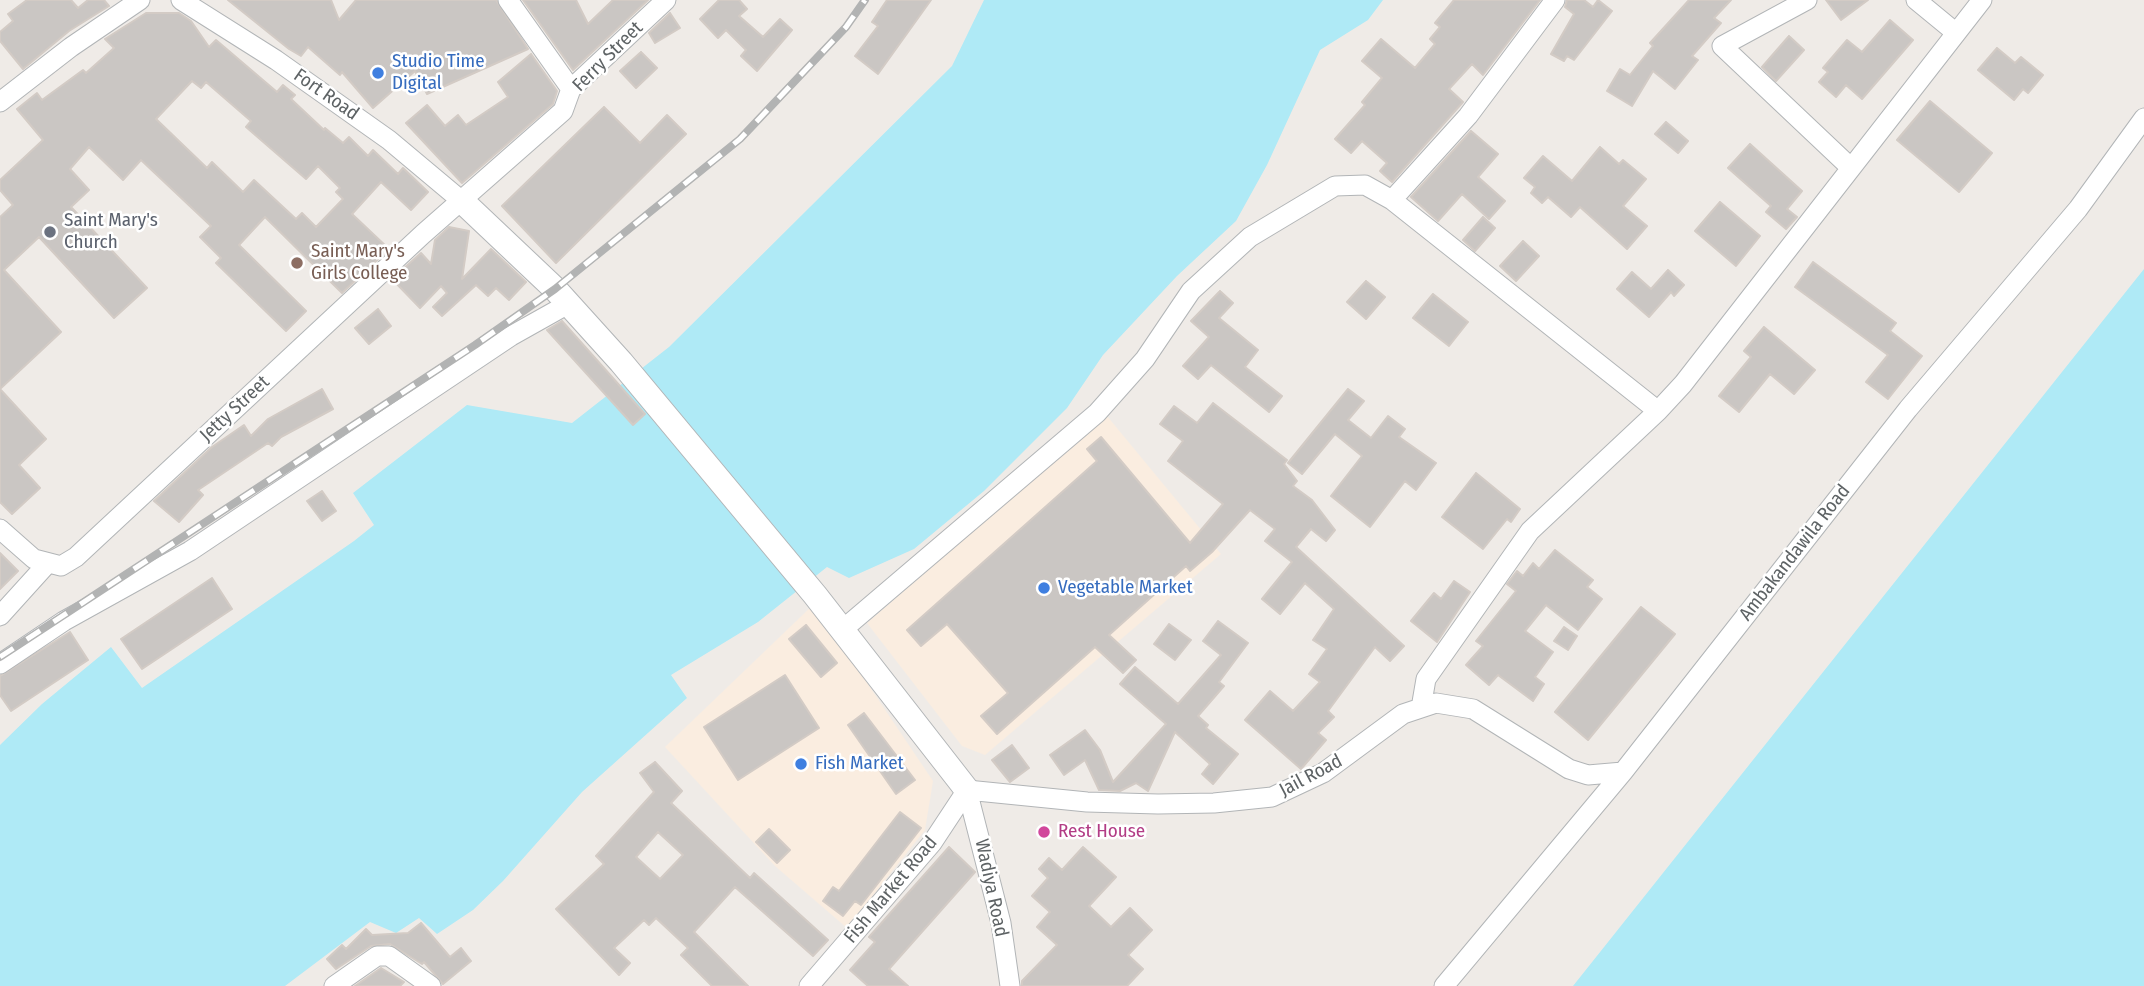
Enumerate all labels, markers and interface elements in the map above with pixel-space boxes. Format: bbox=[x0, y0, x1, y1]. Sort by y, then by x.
street label: Ferry Street bbox=[568, 17, 648, 97]
place label: Studio Time Digital bbox=[392, 51, 485, 95]
street label: Fort Road bbox=[289, 64, 363, 126]
marker: Studio Time Digital bbox=[370, 65, 386, 81]
place label: Saint Mary's Church bbox=[64, 210, 158, 254]
marker: Saint Mary's Church bbox=[42, 224, 58, 240]
place label: Saint Mary's Girls College bbox=[311, 241, 408, 285]
marker: Saint Mary's Girls College bbox=[289, 255, 305, 271]
street label: Jetty Street bbox=[196, 371, 274, 447]
street label: Ambakandawila Road bbox=[1735, 480, 1855, 626]
place label: Vegetable Market bbox=[1058, 577, 1193, 599]
marker: Vegetable Market bbox=[1036, 580, 1052, 596]
street label: Jail Road bbox=[1276, 750, 1346, 802]
place label: Fish Market bbox=[815, 753, 904, 775]
marker: Fish Market bbox=[793, 756, 809, 772]
place label: Rest House bbox=[1058, 821, 1145, 843]
marker: Rest House bbox=[1036, 824, 1052, 840]
street label: Fish Market Road bbox=[840, 832, 942, 948]
street label: Wadiya Road bbox=[970, 837, 1012, 939]

